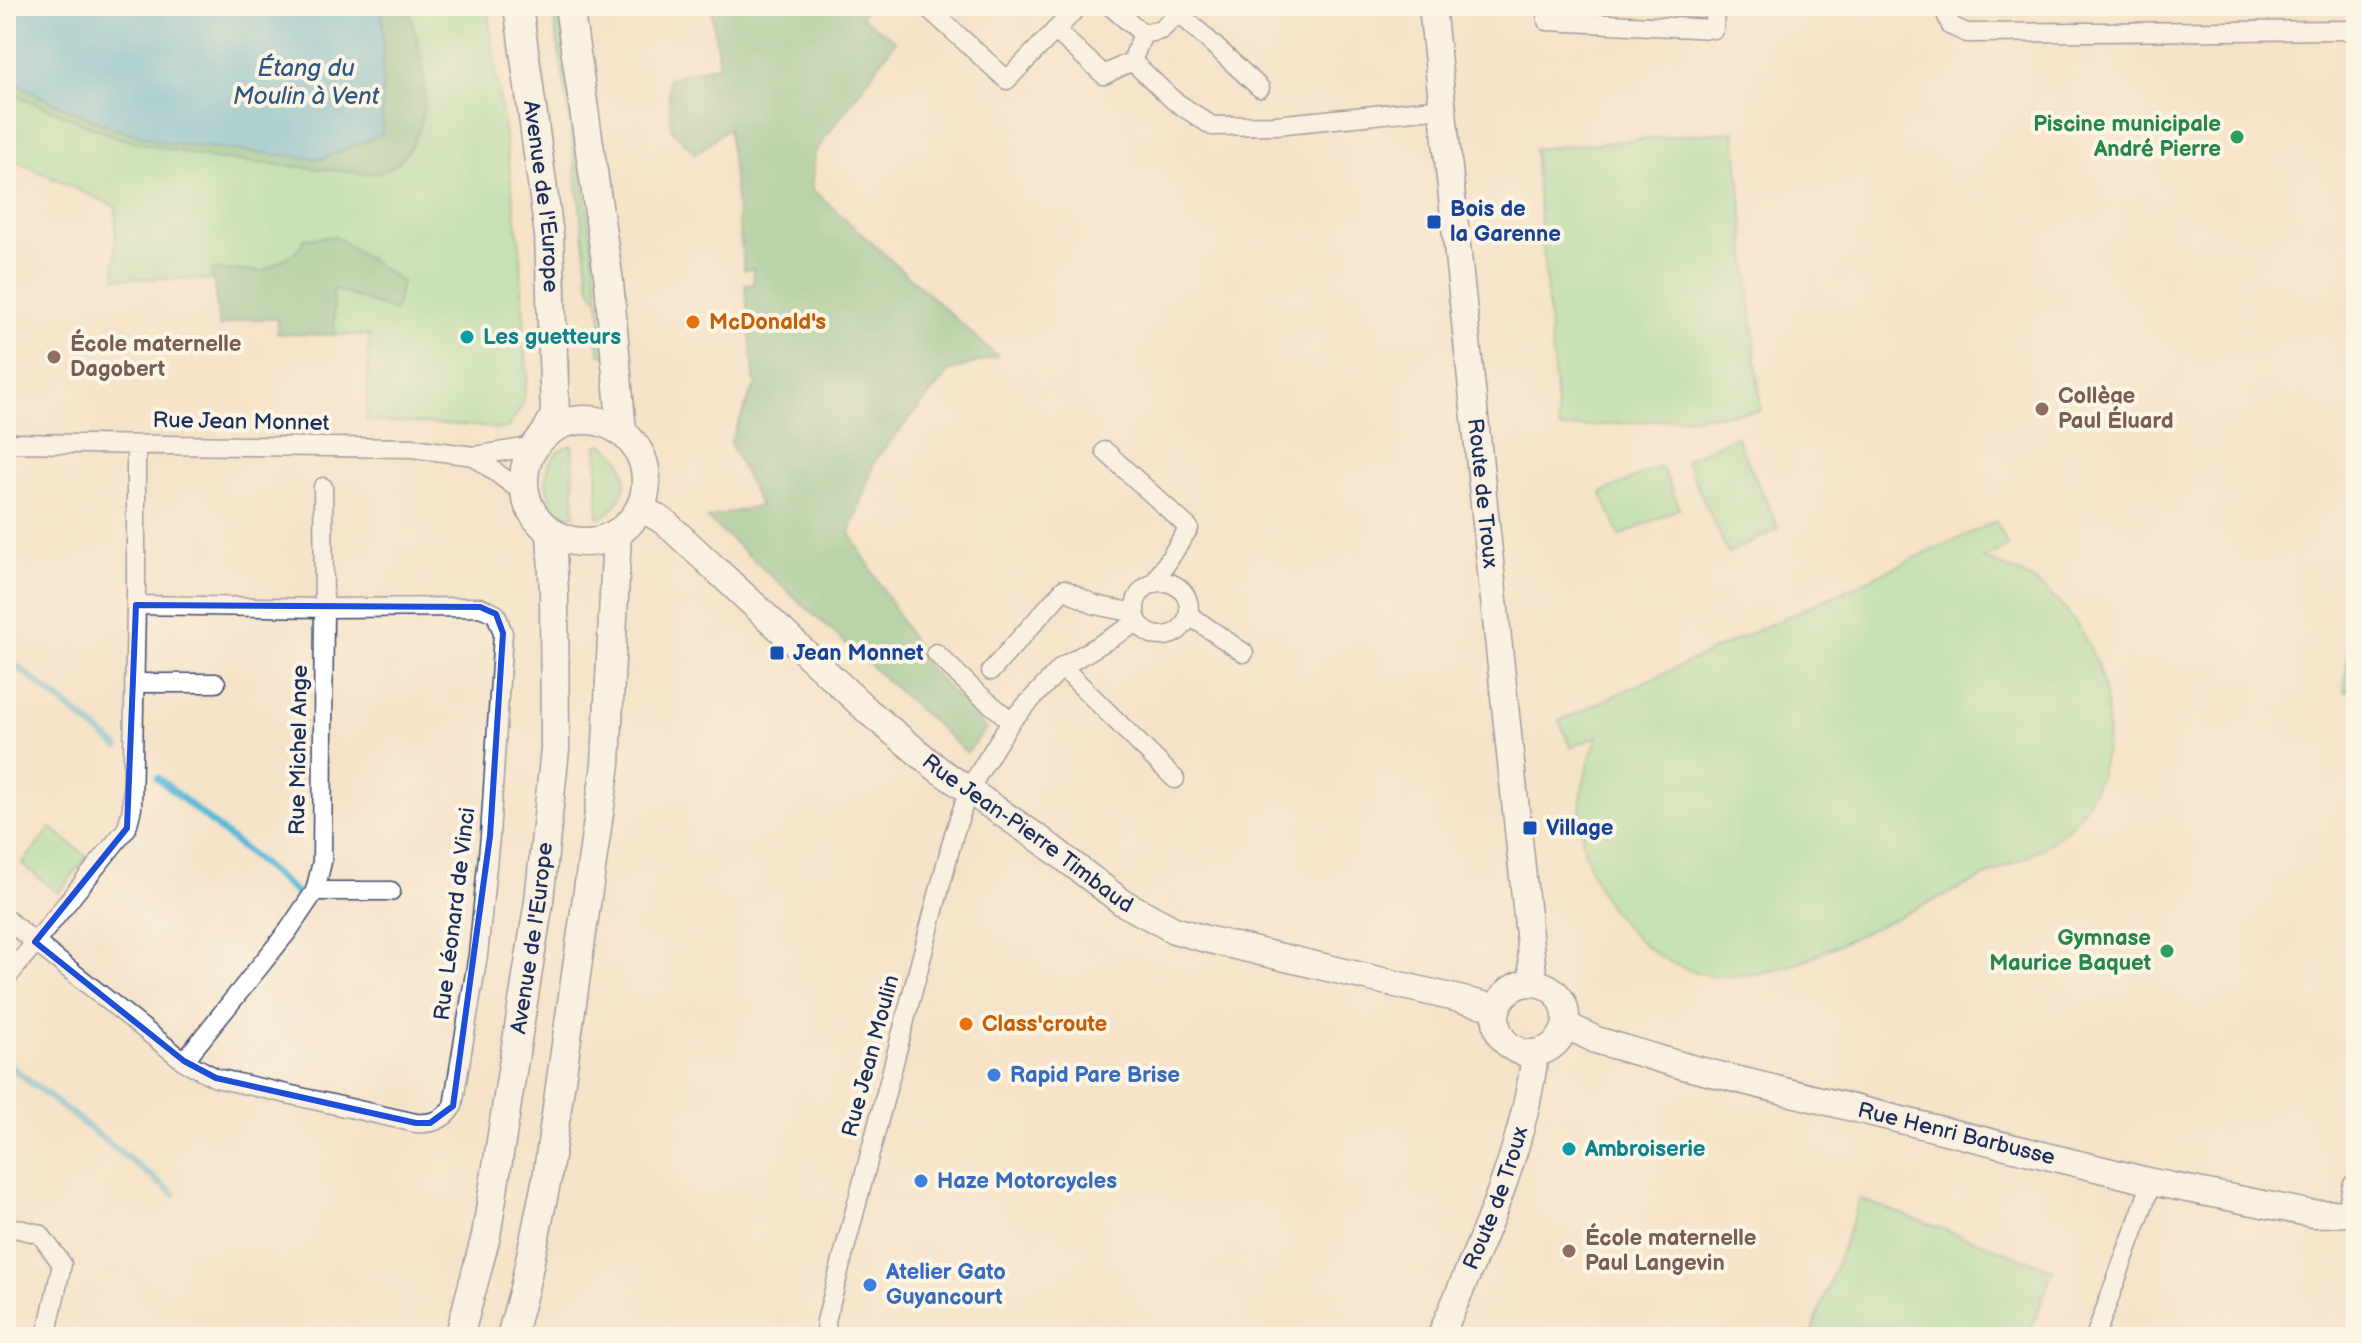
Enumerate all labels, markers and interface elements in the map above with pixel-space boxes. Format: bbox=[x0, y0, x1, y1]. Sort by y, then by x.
water label: Étang du Moulin à Vent bbox=[233, 53, 380, 111]
street label: Avenue de l'Europe bbox=[517, 99, 564, 293]
place label: Piscine municipale André Pierre bbox=[2033, 111, 2221, 163]
marker: Piscine municipale André Pierre bbox=[2228, 128, 2246, 146]
place label: Bois de la Garenne bbox=[1450, 196, 1561, 248]
marker: Bois de la Garenne bbox=[1425, 213, 1443, 231]
place label: McDonald's bbox=[709, 309, 826, 336]
marker: McDonald's bbox=[684, 313, 702, 331]
place label: Les guetteurs bbox=[483, 324, 621, 351]
marker: Les guetteurs bbox=[458, 328, 476, 346]
place label: École maternelle Dagobert bbox=[70, 329, 242, 383]
marker: École maternelle Dagobert bbox=[45, 348, 63, 366]
place label: Collège Paul Éluard bbox=[2058, 383, 2174, 435]
marker: Collège Paul Éluard bbox=[2033, 400, 2051, 418]
street label: Rue Jean Monnet bbox=[152, 407, 330, 437]
street label: Route de Troux bbox=[1462, 417, 1504, 570]
place label: Jean Monnet bbox=[793, 640, 924, 667]
marker: Jean Monnet bbox=[768, 644, 786, 662]
street label: Rue Michel Ange bbox=[284, 665, 314, 835]
street label: Rue Jean-Pierre Timbaud bbox=[917, 748, 1138, 919]
street label: Rue Léonard de Vinci bbox=[429, 806, 481, 1022]
place label: Village bbox=[1546, 815, 1614, 842]
marker: Village bbox=[1521, 819, 1539, 837]
street label: Avenue de l'Europe bbox=[505, 841, 559, 1036]
place label: Gymnase Maurice Baquet bbox=[1989, 925, 2152, 977]
marker: Gymnase Maurice Baquet bbox=[2158, 942, 2176, 960]
street label: Rue Jean Moulin bbox=[836, 972, 906, 1140]
place label: Class'croute bbox=[982, 1011, 1107, 1038]
marker: Class'croute bbox=[957, 1015, 975, 1033]
place label: Rapid Pare Brise bbox=[1010, 1062, 1180, 1089]
marker: Rapid Pare Brise bbox=[985, 1066, 1003, 1084]
street label: Rue Henri Barbusse bbox=[1855, 1096, 2058, 1171]
street label: Route de Troux bbox=[1457, 1123, 1534, 1274]
place label: Ambroiserie bbox=[1584, 1136, 1706, 1163]
marker: Ambroiserie bbox=[1560, 1140, 1578, 1158]
place label: Haze Motorcycles bbox=[937, 1168, 1117, 1195]
marker: Haze Motorcycles bbox=[912, 1172, 930, 1190]
place label: École maternelle Paul Langevin bbox=[1585, 1223, 1757, 1277]
marker: École maternelle Paul Langevin bbox=[1560, 1242, 1578, 1260]
place label: Atelier Gato Guyancourt bbox=[885, 1259, 1006, 1311]
marker: Atelier Gato Guyancourt bbox=[861, 1276, 879, 1294]

